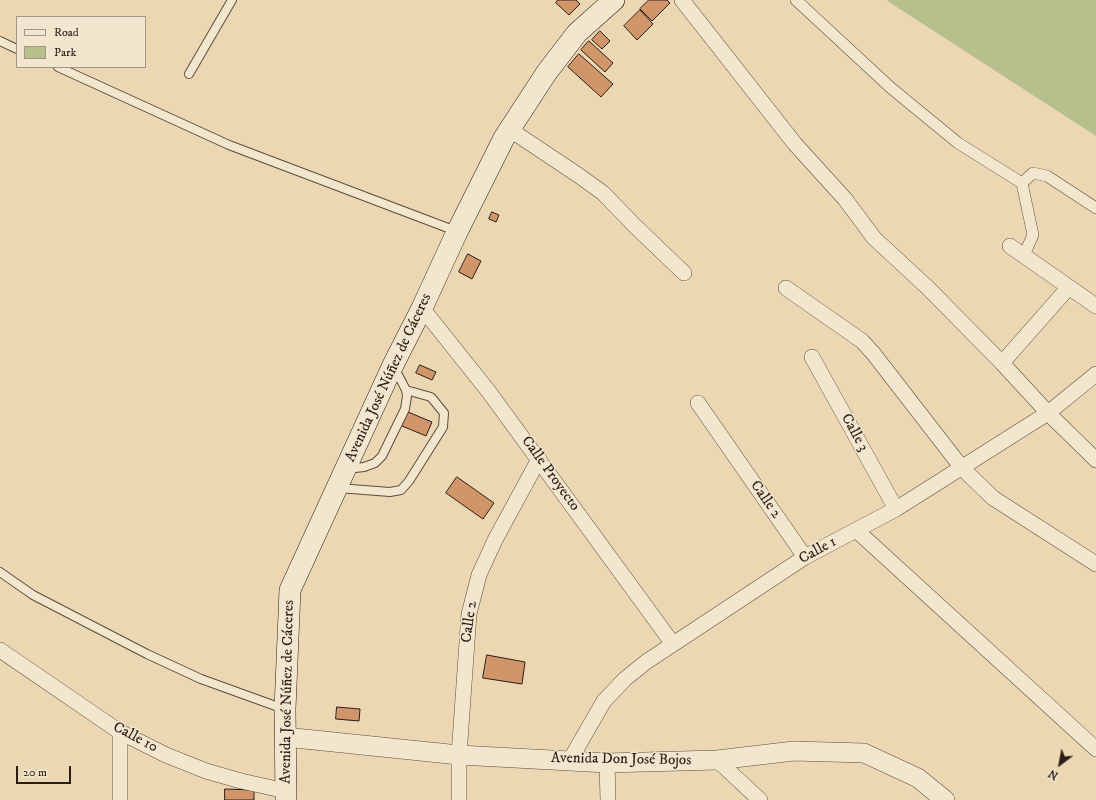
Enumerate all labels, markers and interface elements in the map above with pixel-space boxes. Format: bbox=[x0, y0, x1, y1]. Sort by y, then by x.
legend bbox=[16, 16, 146, 68]
text: Road bbox=[54, 25, 79, 40]
text: Park bbox=[54, 45, 76, 60]
street label: Avenida José Núñez de Cáceres bbox=[342, 291, 436, 465]
street label: Calle 3 bbox=[836, 411, 872, 455]
street label: Calle Proyecto bbox=[517, 433, 583, 515]
street label: Calle 2 bbox=[746, 478, 784, 522]
street label: Calle 1 bbox=[796, 533, 840, 569]
street label: Avenida José Núñez de Cáceres bbox=[277, 600, 299, 784]
street label: Calle 2 bbox=[458, 600, 482, 644]
street label: Calle 10 bbox=[109, 719, 161, 757]
north arrow bbox=[1040, 744, 1080, 784]
street label: Avenida Don José Bojos bbox=[551, 750, 691, 770]
scale bar bbox=[18, 758, 73, 784]
text: 20 m bbox=[23, 765, 47, 780]
text: N bbox=[1046, 766, 1061, 783]

